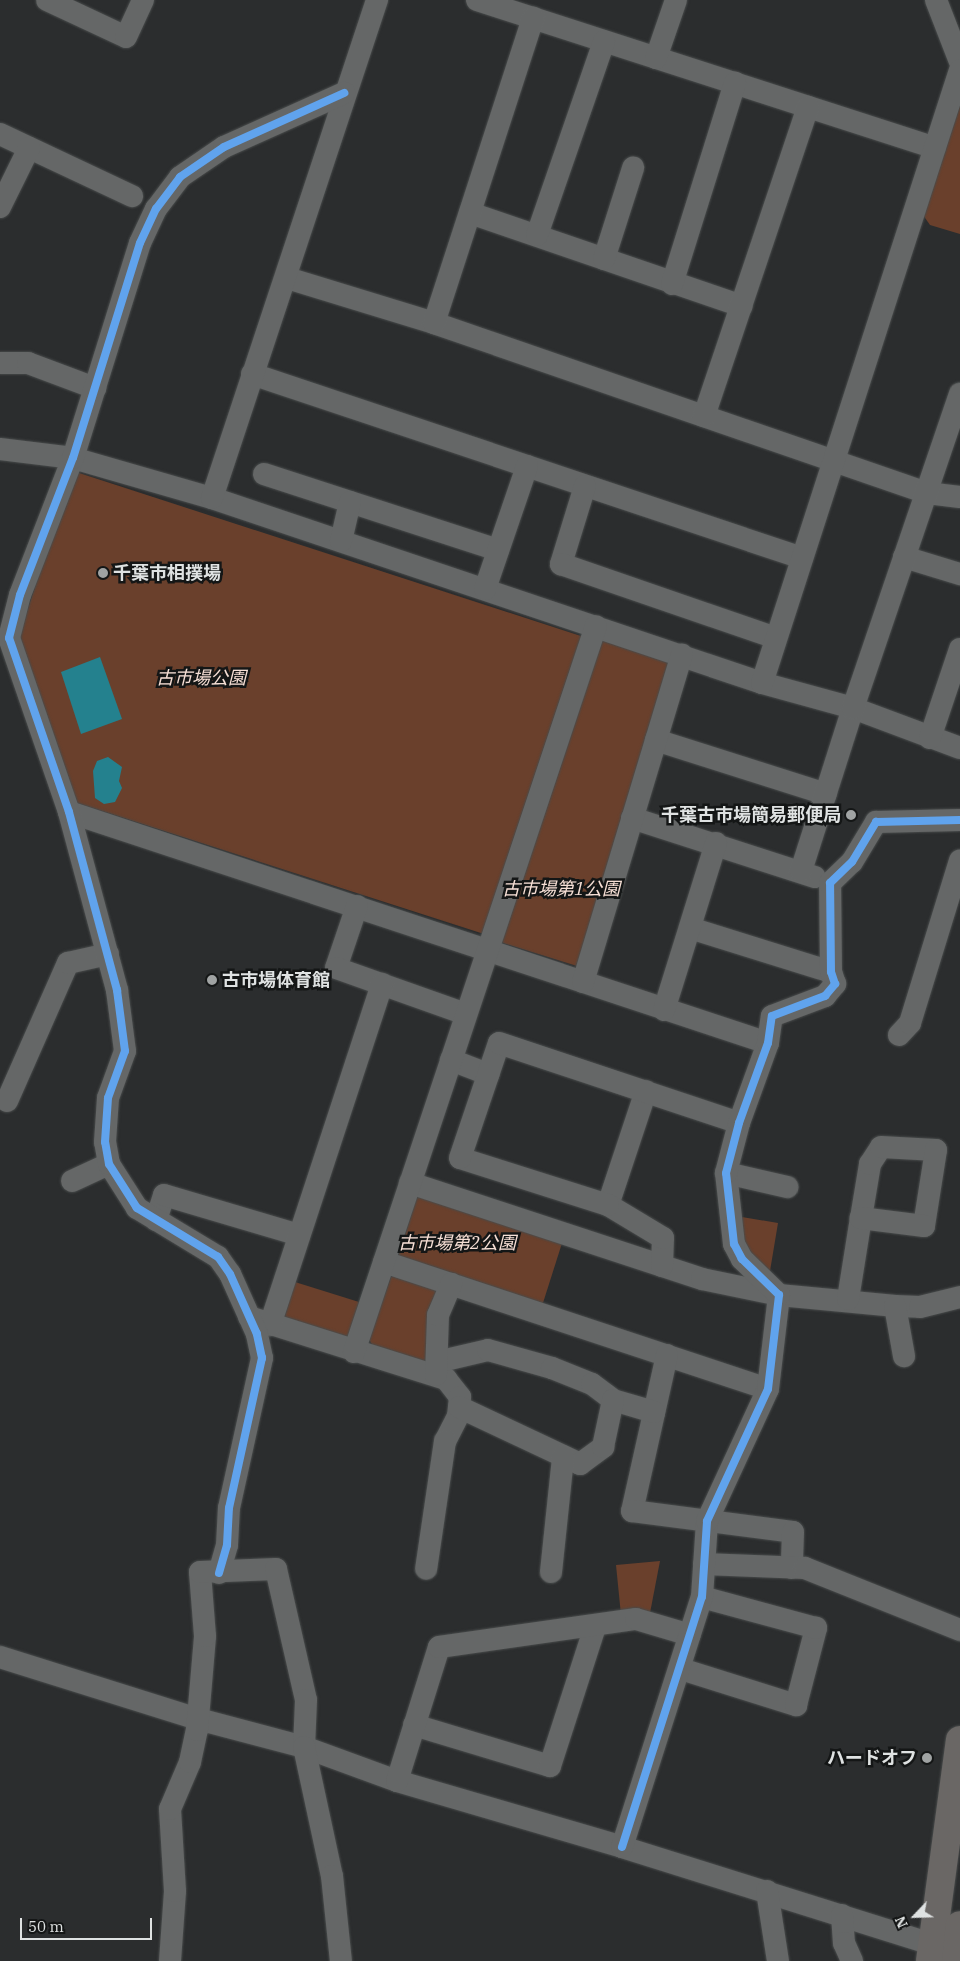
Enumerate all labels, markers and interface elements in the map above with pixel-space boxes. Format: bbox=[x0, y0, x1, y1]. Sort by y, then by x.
place label: 千葉市相撲場 bbox=[113, 562, 221, 584]
marker: 千葉市相撲場 bbox=[97, 567, 109, 579]
park label: 古市場公園 bbox=[156, 667, 246, 689]
place label: 千葉古市場簡易郵便局 bbox=[661, 804, 841, 826]
marker: 千葉古市場簡易郵便局 bbox=[845, 809, 857, 821]
park label: 古市場第1公園 bbox=[502, 878, 620, 900]
place label: 古市場体育館 bbox=[222, 969, 330, 991]
marker: 古市場体育館 bbox=[206, 974, 218, 986]
park label: 古市場第2公園 bbox=[398, 1232, 516, 1254]
place label: ハードオフ bbox=[827, 1747, 917, 1769]
marker: ハードオフ bbox=[921, 1752, 933, 1764]
north arrow bbox=[890, 1891, 940, 1941]
scale bar bbox=[22, 1908, 155, 1940]
text: N bbox=[891, 1913, 912, 1931]
text: 50 m bbox=[28, 1917, 64, 1936]

